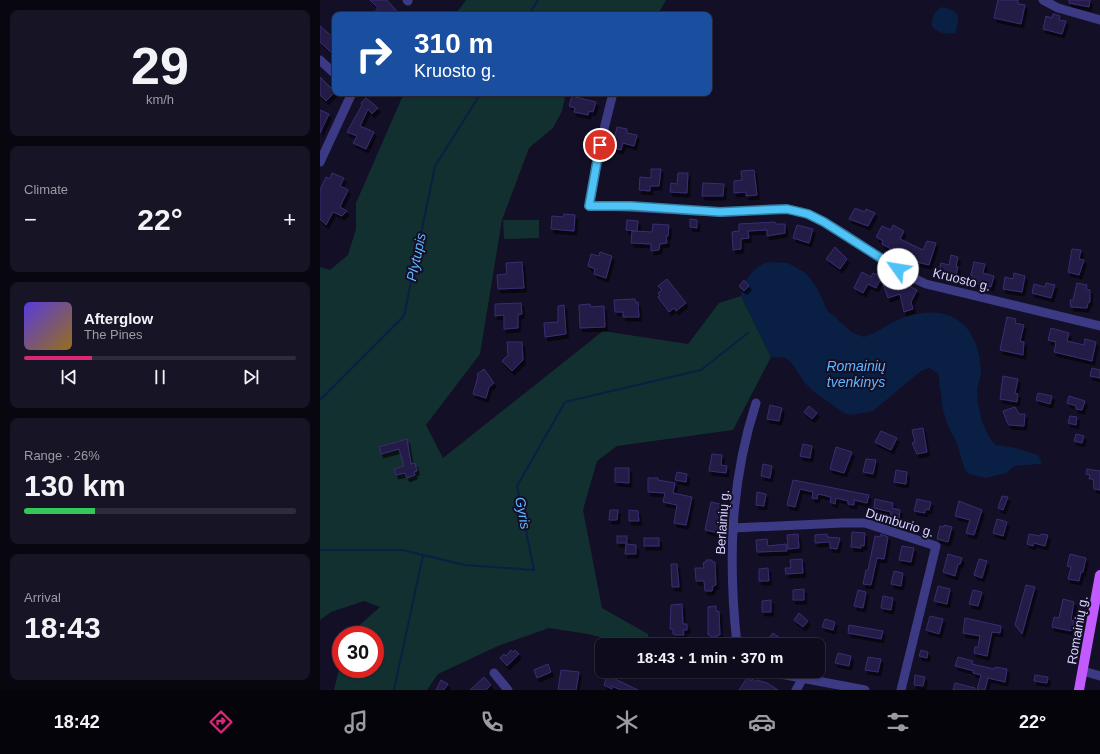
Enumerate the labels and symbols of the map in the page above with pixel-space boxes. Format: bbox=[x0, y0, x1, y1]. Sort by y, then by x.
pin bbox=[583, 128, 617, 162]
water label: Plytupis bbox=[403, 231, 429, 283]
position arrow bbox=[877, 248, 919, 290]
street label: Kruosto g. bbox=[931, 265, 992, 294]
water label: Romainių tvenkinys bbox=[826, 358, 886, 390]
street label: Berlainių g. bbox=[713, 489, 732, 555]
water label: Gyris bbox=[512, 495, 534, 531]
street label: Dumburio g. bbox=[864, 505, 936, 540]
street label: Romainių g. bbox=[1064, 595, 1091, 666]
speed limit sign: 30 bbox=[332, 626, 384, 678]

